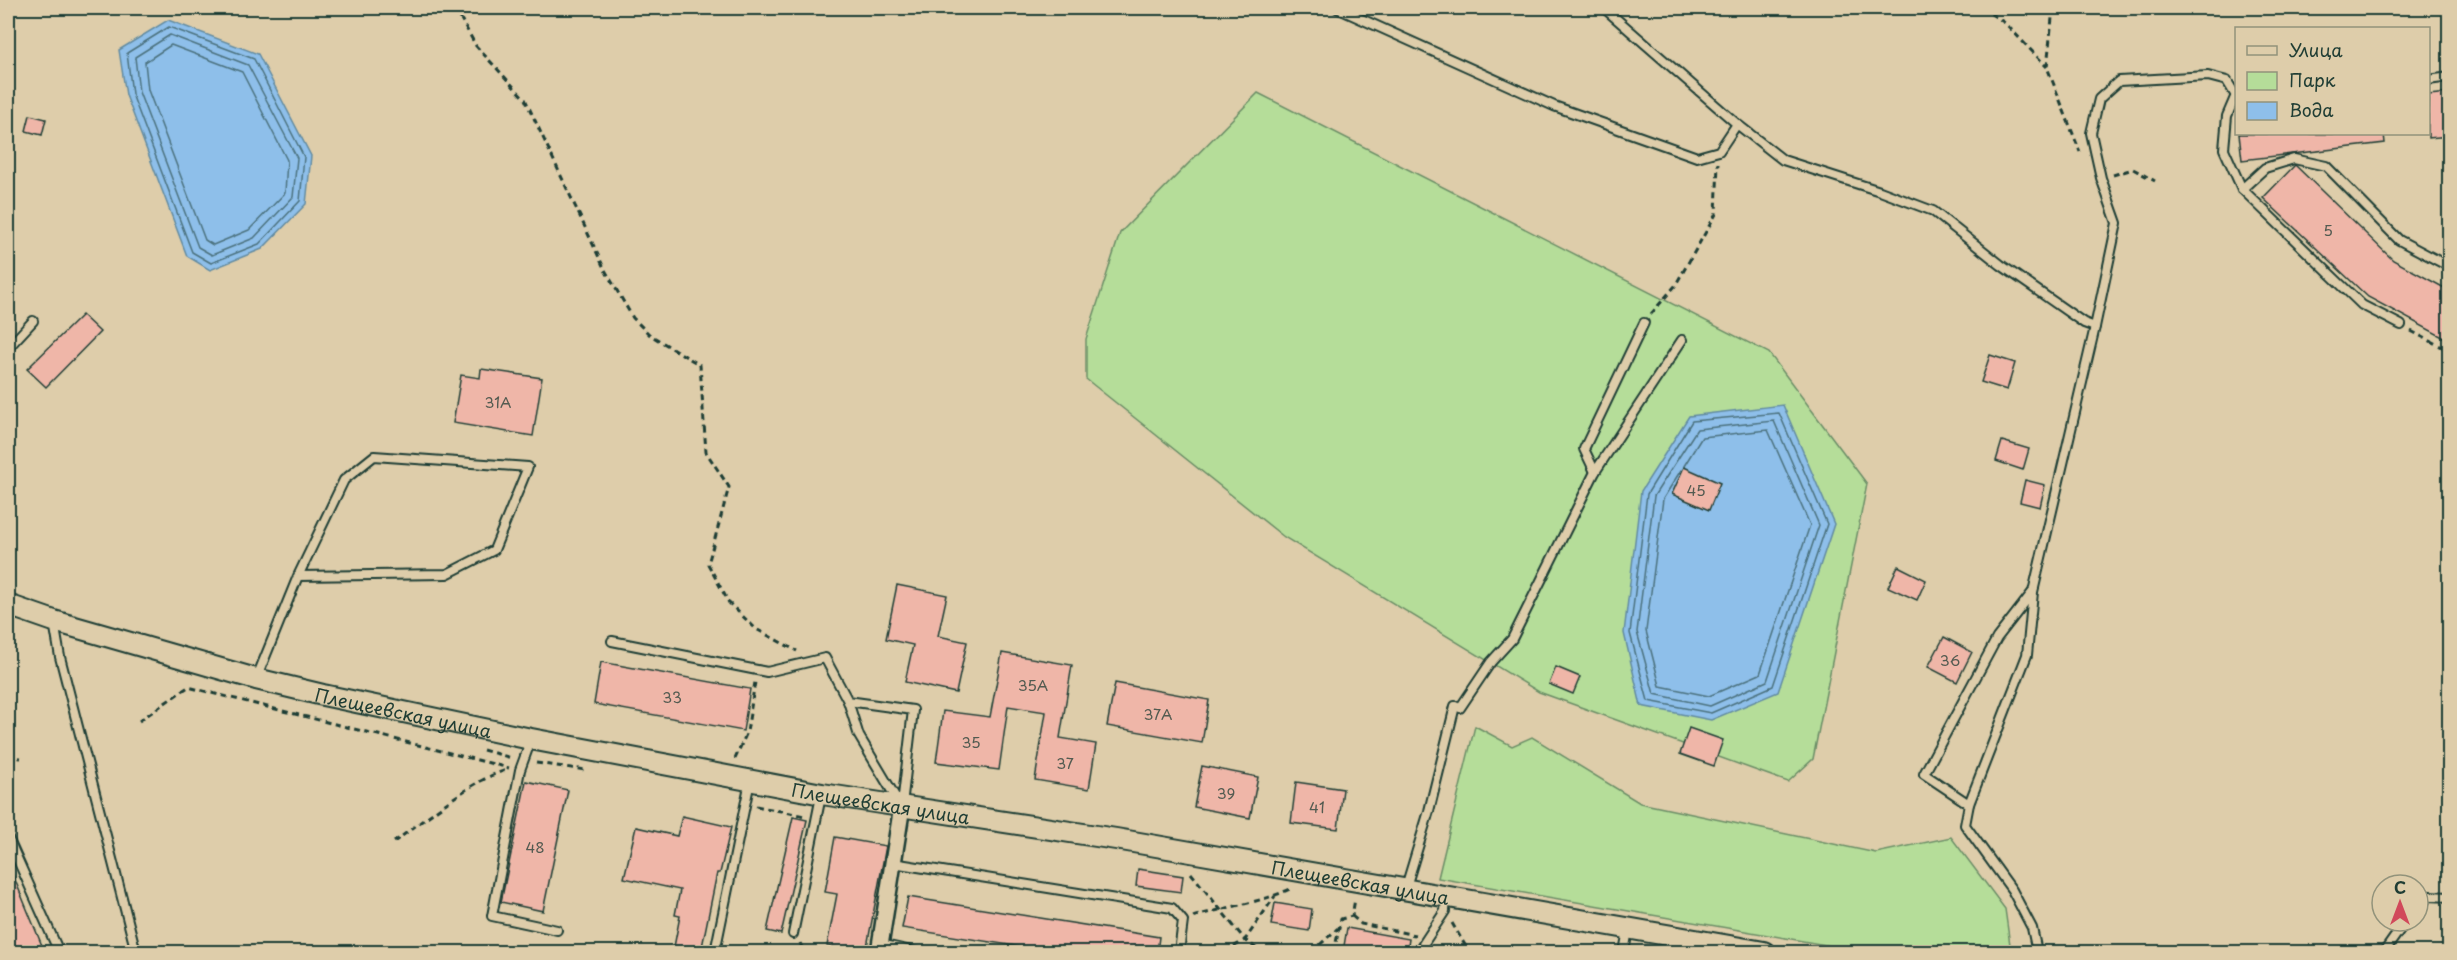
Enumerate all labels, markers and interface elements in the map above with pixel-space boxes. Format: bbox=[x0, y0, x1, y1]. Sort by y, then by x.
legend bbox=[2235, 27, 2430, 135]
text: Улица bbox=[2289, 36, 2343, 63]
text: Парк bbox=[2289, 66, 2336, 93]
text: Вода bbox=[2289, 96, 2334, 123]
house number: 5 bbox=[2323, 218, 2333, 241]
house number: 31А bbox=[484, 390, 512, 413]
house number: 45 bbox=[1686, 478, 1706, 501]
house number: 36 bbox=[1940, 648, 1960, 671]
house number: 35А bbox=[1018, 673, 1048, 696]
street label: Плещеевская улица bbox=[312, 680, 495, 744]
house number: 33 bbox=[662, 685, 682, 708]
house number: 37А bbox=[1143, 702, 1173, 725]
house number: 35 bbox=[961, 730, 981, 753]
house number: 37 bbox=[1056, 751, 1074, 774]
street label: Плещеевская улица bbox=[790, 775, 972, 830]
house number: 39 bbox=[1217, 781, 1235, 804]
house number: 41 bbox=[1309, 795, 1325, 818]
house number: 48 bbox=[525, 835, 545, 858]
street label: Плещеевская улица bbox=[1269, 853, 1452, 910]
north arrow bbox=[2370, 873, 2430, 933]
text: С bbox=[2394, 875, 2406, 899]

